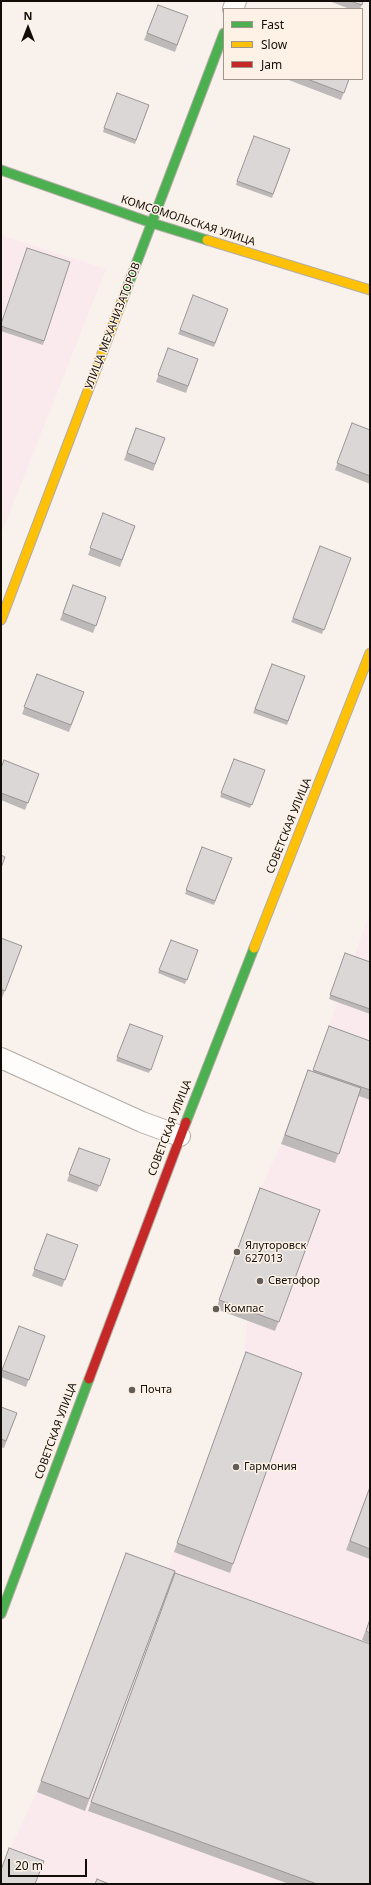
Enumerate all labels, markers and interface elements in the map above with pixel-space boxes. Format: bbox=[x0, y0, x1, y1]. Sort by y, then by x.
north arrow bbox=[8, 8, 48, 48]
text: N bbox=[24, 8, 32, 23]
legend bbox=[223, 8, 363, 80]
text: Fast bbox=[261, 16, 284, 33]
text: Slow bbox=[261, 36, 287, 53]
text: Jam bbox=[261, 56, 282, 73]
street label: КОМСОМОЛЬСКАЯ УЛИЦА bbox=[119, 193, 257, 249]
street label: УЛИЦА МЕХАНИЗАТОРОВ bbox=[83, 261, 143, 391]
street label: СОВЕТСКАЯ УЛИЦА bbox=[264, 776, 314, 876]
street label: СОВЕТСКАЯ УЛИЦА bbox=[146, 1078, 194, 1178]
place label: Ялуторовск 627013 bbox=[245, 1239, 306, 1265]
marker: Ялуторовск 627013 bbox=[232, 1247, 242, 1257]
place label: Светофор bbox=[268, 1274, 320, 1288]
marker: Светофор bbox=[255, 1276, 265, 1286]
place label: Компас bbox=[224, 1302, 264, 1316]
marker: Компас bbox=[211, 1304, 221, 1314]
street label: СОВЕТСКАЯ УЛИЦА bbox=[32, 1381, 80, 1481]
place label: Почта bbox=[140, 1383, 172, 1397]
marker: Почта bbox=[127, 1385, 137, 1395]
place label: Гармония bbox=[244, 1460, 297, 1474]
marker: Гармония bbox=[231, 1462, 241, 1472]
scale bar bbox=[10, 1851, 89, 1877]
text: 20 m bbox=[15, 1857, 43, 1874]

